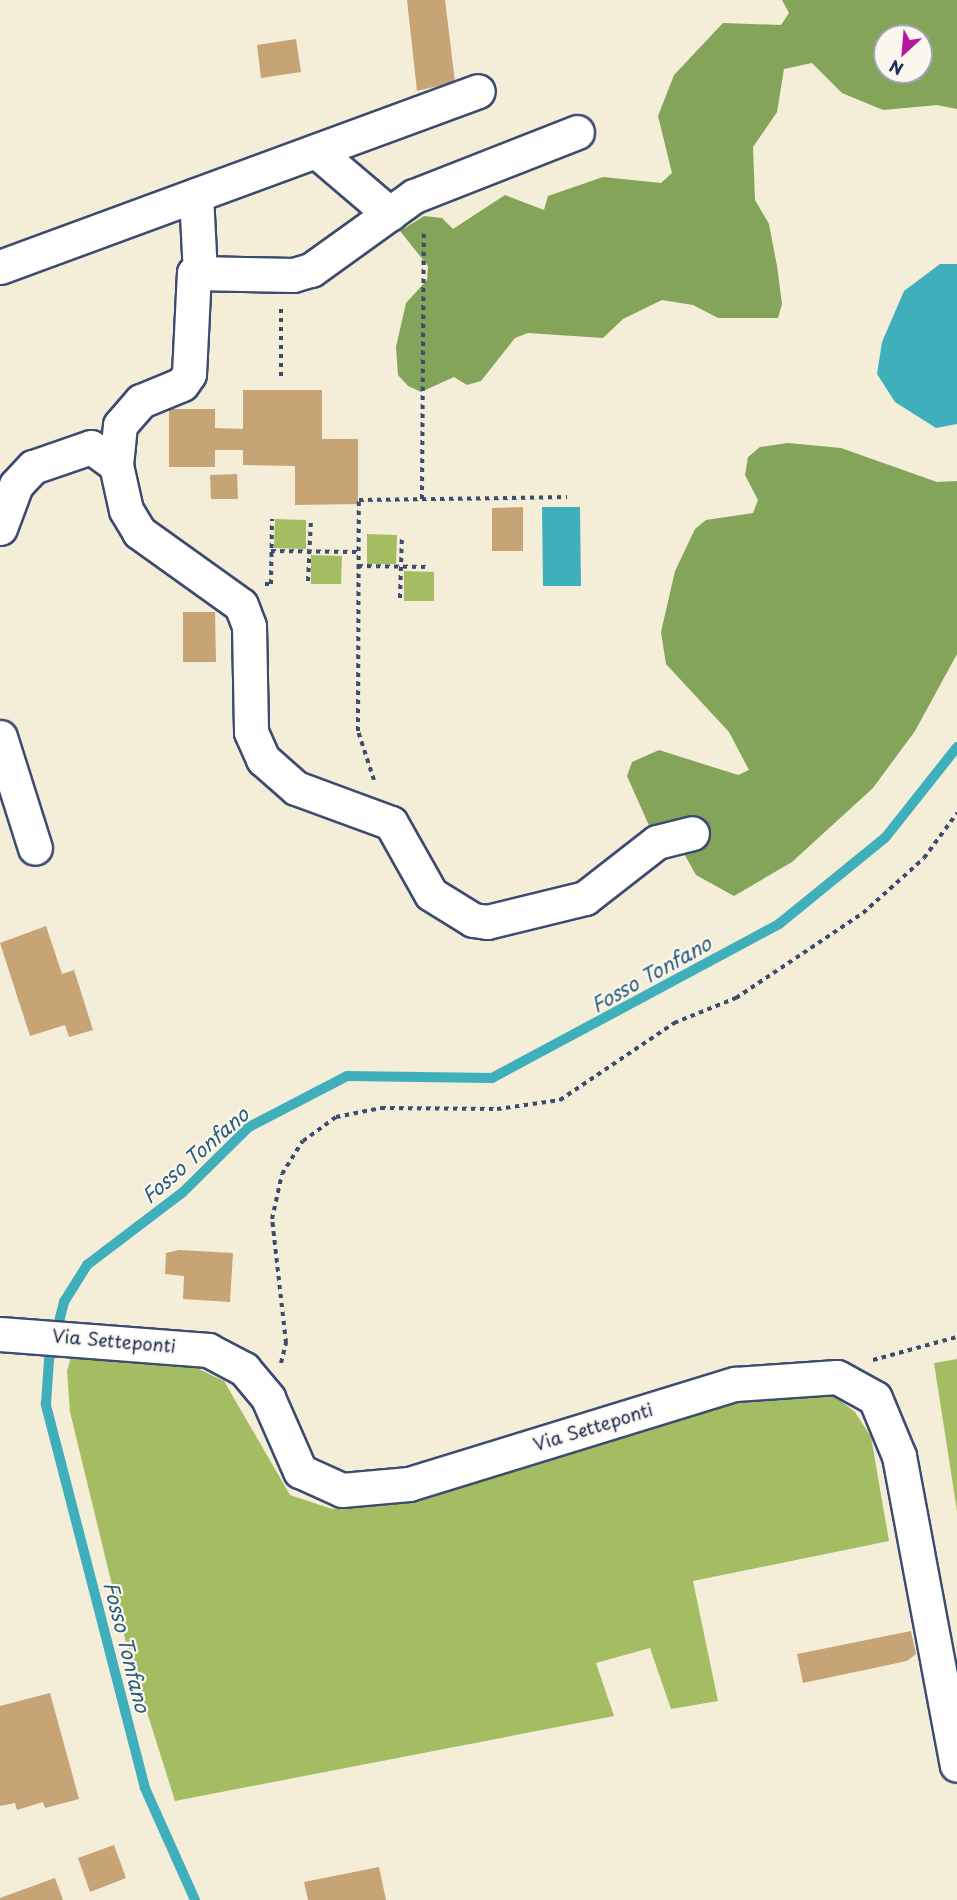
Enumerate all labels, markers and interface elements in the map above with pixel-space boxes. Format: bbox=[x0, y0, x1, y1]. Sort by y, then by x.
north arrow bbox=[873, 24, 933, 84]
text: N bbox=[885, 55, 907, 82]
water label: Fosso Tonfano bbox=[586, 931, 716, 1017]
water label: Fosso Tonfano bbox=[136, 1102, 254, 1208]
street label: Via Setteponti bbox=[52, 1325, 176, 1357]
street label: Via Setteponti bbox=[531, 1399, 655, 1455]
water label: Fosso Tonfano bbox=[99, 1578, 155, 1716]

